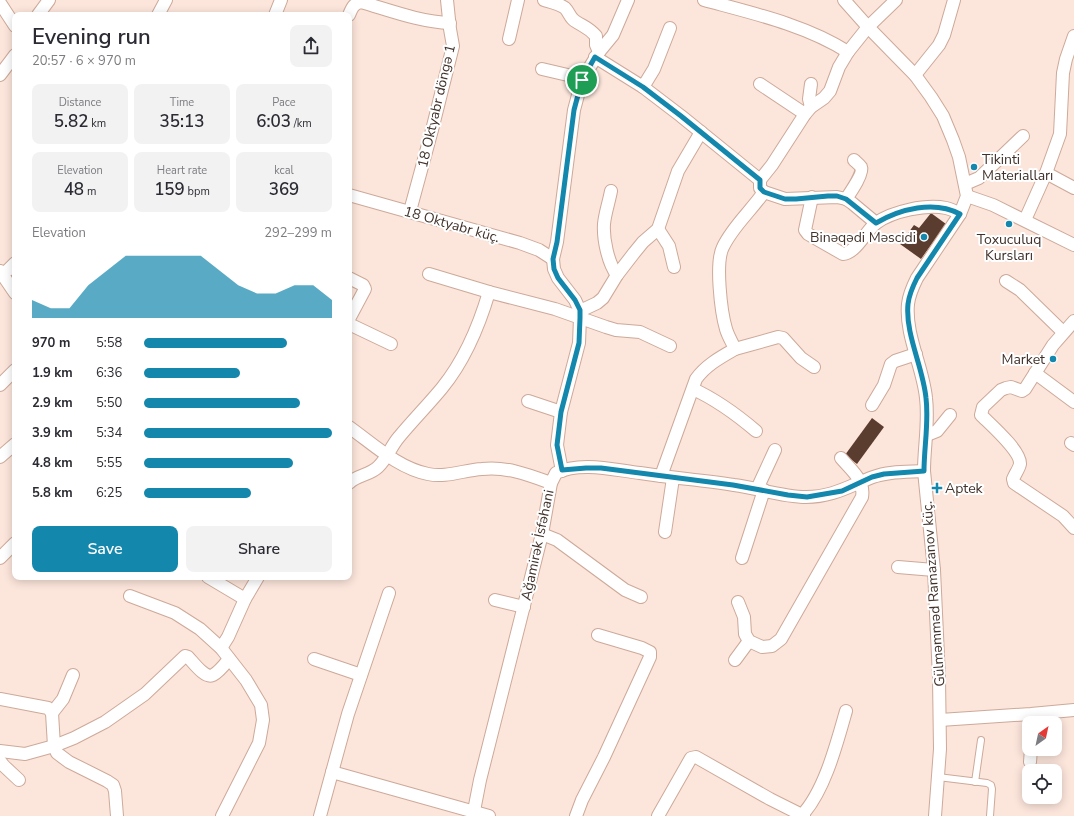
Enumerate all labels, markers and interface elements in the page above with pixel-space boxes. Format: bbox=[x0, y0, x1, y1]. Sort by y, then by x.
text: Evening run bbox=[32, 22, 151, 52]
button: share bbox=[290, 25, 332, 67]
street label: 18 Oktyabr döngə 1 bbox=[413, 43, 460, 170]
text: 20:57 · 6 × 970 m bbox=[32, 52, 136, 70]
pin bbox=[565, 63, 599, 97]
icon: arrive bbox=[571, 69, 593, 91]
text: Distance bbox=[59, 95, 101, 110]
text: Time bbox=[170, 95, 194, 110]
text: Pace bbox=[272, 95, 296, 110]
text: 5.82 bbox=[54, 110, 88, 133]
text: 35:13 bbox=[160, 110, 204, 133]
text: 6:03 bbox=[256, 110, 291, 133]
text: km bbox=[88, 116, 106, 131]
text: /km bbox=[291, 116, 312, 131]
place label: Tikinti Materialları bbox=[982, 150, 1053, 185]
marker: Tikinti Materialları bbox=[969, 162, 979, 172]
text: Elevation bbox=[57, 163, 103, 178]
text: Heart rate bbox=[157, 163, 207, 178]
text: kcal bbox=[274, 163, 294, 178]
text: 48 bbox=[64, 178, 84, 201]
text: 159 bbox=[154, 178, 185, 201]
text: 369 bbox=[269, 178, 299, 201]
text: m bbox=[84, 184, 96, 199]
text: bpm bbox=[185, 184, 210, 199]
street label: 18 Oktyabr küç. bbox=[402, 202, 502, 247]
marker: Toxuculuq Kursları bbox=[1004, 219, 1014, 229]
text: Elevation bbox=[32, 224, 86, 242]
text: 292–299 m bbox=[264, 224, 332, 242]
place label: Binəqədi Məscidi bbox=[810, 228, 916, 247]
place label: Toxuculuq Kursları bbox=[977, 230, 1041, 265]
marker: Binəqədi Məscidi bbox=[919, 232, 929, 242]
text: 970 m bbox=[32, 334, 70, 352]
text: 5:58 bbox=[96, 334, 122, 352]
place label: Market bbox=[1001, 350, 1045, 369]
marker: Market bbox=[1048, 354, 1058, 364]
text: 1.9 km bbox=[32, 364, 73, 382]
text: 6:36 bbox=[96, 364, 122, 382]
text: 2.9 km bbox=[32, 394, 73, 412]
text: 5:50 bbox=[96, 394, 122, 412]
text: 3.9 km bbox=[32, 424, 73, 442]
text: 5:34 bbox=[96, 424, 122, 442]
text: 4.8 km bbox=[32, 454, 73, 472]
text: 5:55 bbox=[96, 454, 122, 472]
place label: Aptek bbox=[945, 479, 984, 498]
marker: Aptek bbox=[932, 483, 942, 493]
text: 5.8 km bbox=[32, 484, 73, 502]
text: 6:25 bbox=[96, 484, 122, 502]
street label: Ağamirək İsfəhani bbox=[516, 488, 559, 602]
street label: Gülməmməd Ramazanov küç. bbox=[918, 501, 949, 687]
button: Save bbox=[32, 526, 178, 572]
button: Share bbox=[186, 526, 332, 572]
north arrow bbox=[1022, 716, 1062, 756]
map controls bbox=[1022, 716, 1062, 804]
button: locate bbox=[1022, 764, 1062, 804]

